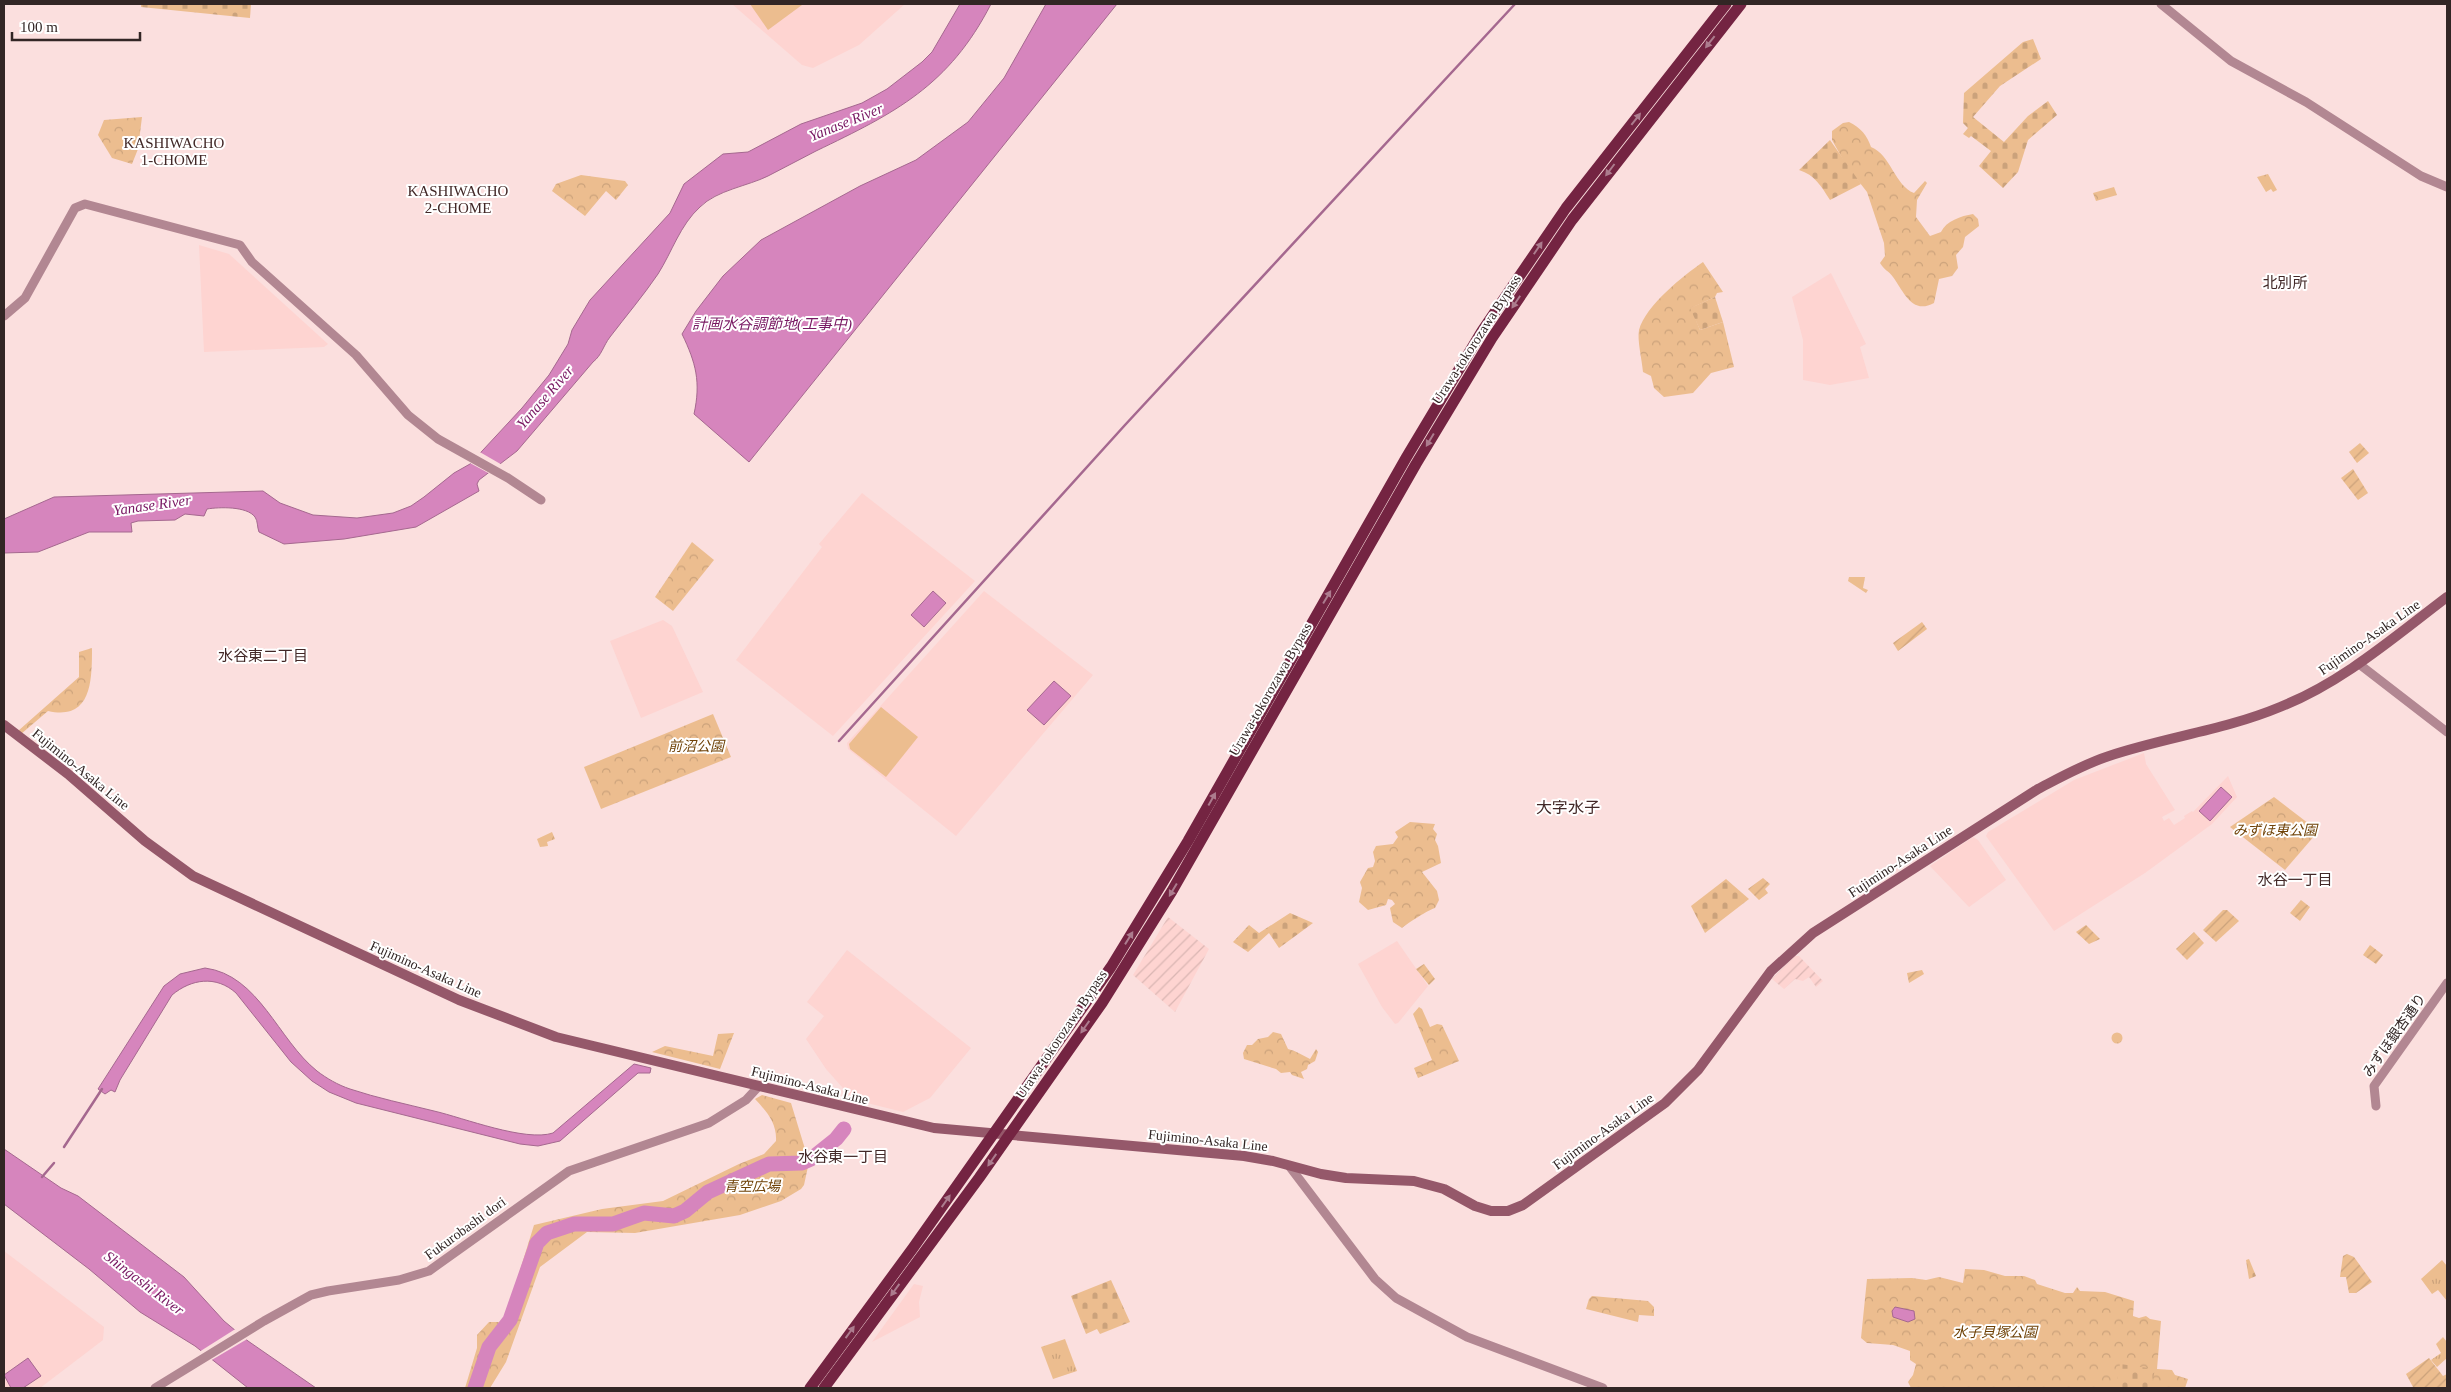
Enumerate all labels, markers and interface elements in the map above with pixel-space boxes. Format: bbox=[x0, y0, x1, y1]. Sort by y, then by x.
scale bar bbox=[12, 10, 140, 42]
text: 100 m bbox=[20, 19, 58, 35]
one-way arrow bbox=[1705, 35, 1716, 48]
water label: Yanase River bbox=[807, 100, 885, 144]
one-way arrow bbox=[1630, 112, 1641, 125]
district label: KASHIWACHO 1-CHOME bbox=[124, 135, 225, 168]
one-way arrow bbox=[1604, 163, 1615, 176]
district label: KASHIWACHO 2-CHOME bbox=[408, 183, 509, 216]
one-way arrow bbox=[1533, 242, 1543, 255]
street label: Urawa-tokorozawa Bypass bbox=[1429, 272, 1524, 407]
district label: 北別所 bbox=[2262, 274, 2308, 291]
one-way arrow bbox=[1511, 295, 1521, 309]
water label: 計画水谷調節地(工事中) bbox=[692, 316, 852, 333]
water label: Yanase River bbox=[513, 362, 577, 432]
one-way arrow bbox=[1425, 433, 1434, 447]
water label: Yanase River bbox=[112, 492, 192, 518]
one-way arrow bbox=[1323, 591, 1332, 604]
street label: Fujimino-Asaka Line bbox=[2316, 597, 2423, 678]
street label: Urawa-tokorozawa Bypass bbox=[1226, 620, 1315, 758]
district label: 水谷東二丁目 bbox=[218, 648, 308, 664]
street label: Fujimino-Asaka Line bbox=[29, 726, 132, 813]
park label: 前沼公園 bbox=[668, 739, 726, 754]
one-way arrow bbox=[1208, 791, 1216, 806]
district label: 大字水子 bbox=[1536, 799, 1600, 816]
street label: Fujimino-Asaka Line bbox=[1846, 822, 1955, 900]
park label: みずほ東公園 bbox=[2233, 823, 2319, 838]
district label: 水谷一丁目 bbox=[2257, 872, 2333, 888]
one-way arrow bbox=[1168, 884, 1177, 897]
one-way arrow bbox=[1124, 932, 1133, 945]
street label: Fujimino-Asaka Line bbox=[368, 938, 484, 1001]
street label: Urawa-tokorozawa Bypass bbox=[1013, 967, 1110, 1101]
street label: みずほ銀杏通り bbox=[2360, 991, 2429, 1080]
one-way arrow bbox=[1080, 1020, 1090, 1034]
street label: Fujimino-Asaka Line bbox=[750, 1064, 870, 1107]
street label: Fujimino-Asaka Line bbox=[1550, 1090, 1656, 1173]
street label: Fujimino-Asaka Line bbox=[1147, 1127, 1268, 1154]
district label: 水谷東一丁目 bbox=[798, 1149, 888, 1165]
one-way arrow bbox=[987, 1153, 997, 1167]
park label: 青空広場 bbox=[724, 1179, 782, 1194]
street label: Fukurobashi dori bbox=[422, 1194, 509, 1263]
one-way arrow bbox=[941, 1194, 951, 1208]
water label: Shingashi River bbox=[101, 1248, 187, 1318]
one-way arrow bbox=[890, 1283, 900, 1297]
park label: 水子貝塚公園 bbox=[1953, 1325, 2039, 1340]
one-way arrow bbox=[845, 1326, 855, 1339]

